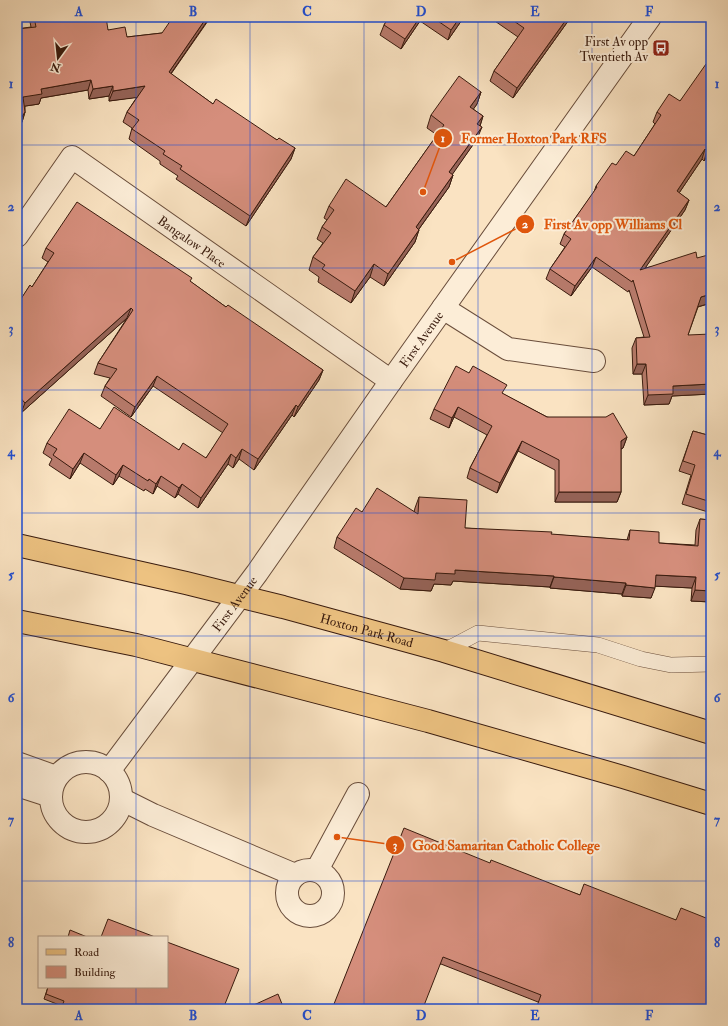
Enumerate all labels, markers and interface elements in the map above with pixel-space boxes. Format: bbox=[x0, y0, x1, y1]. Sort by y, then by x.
text: A bbox=[74, 4, 84, 20]
text: B bbox=[189, 4, 197, 20]
text: C bbox=[302, 4, 312, 20]
text: D bbox=[416, 4, 427, 20]
text: E bbox=[530, 4, 540, 20]
text: F bbox=[645, 4, 654, 20]
place label: First Av opp Twentieth Av bbox=[579, 34, 648, 65]
north arrow bbox=[38, 38, 78, 78]
bus stop icon: First Av opp Twentieth Av bbox=[651, 38, 671, 58]
text: N bbox=[48, 59, 63, 75]
text: 1 bbox=[9, 76, 14, 92]
text: 1 bbox=[715, 76, 720, 92]
callout: Former Hoxton Park RFS bbox=[433, 125, 614, 151]
text: Former Hoxton Park RFS bbox=[461, 130, 607, 147]
text: 1 bbox=[441, 131, 445, 146]
text: 2 bbox=[8, 199, 15, 215]
text: 2 bbox=[714, 199, 721, 215]
callout: First Av opp Williams Cl bbox=[515, 211, 690, 237]
street label: Bangalow Place bbox=[154, 213, 229, 272]
text: First Av opp Williams Cl bbox=[544, 216, 683, 234]
text: 2 bbox=[522, 217, 528, 232]
street label: First Avenue bbox=[396, 308, 448, 371]
text: 3 bbox=[9, 321, 14, 337]
text: 3 bbox=[715, 321, 720, 337]
text: 4 bbox=[6, 444, 15, 460]
text: 4 bbox=[712, 444, 721, 460]
text: 5 bbox=[8, 567, 14, 583]
text: 5 bbox=[714, 567, 720, 583]
street label: First Avenue bbox=[209, 573, 261, 635]
street label: Hoxton Park Road bbox=[318, 610, 416, 651]
text: 6 bbox=[8, 690, 16, 706]
text: 6 bbox=[714, 690, 722, 706]
text: 7 bbox=[8, 812, 15, 828]
text: 7 bbox=[714, 812, 721, 828]
callout: Good Samaritan Catholic College bbox=[385, 832, 608, 858]
text: Good Samaritan Catholic College bbox=[412, 837, 600, 855]
text: 3 bbox=[393, 838, 398, 853]
text: 8 bbox=[8, 935, 14, 951]
text: 8 bbox=[714, 935, 720, 951]
legend bbox=[38, 936, 168, 988]
text: Road bbox=[74, 945, 99, 960]
text: Building bbox=[74, 965, 117, 980]
text: A bbox=[74, 1008, 84, 1024]
text: B bbox=[189, 1008, 197, 1024]
text: C bbox=[302, 1008, 312, 1024]
text: D bbox=[416, 1008, 427, 1024]
text: E bbox=[530, 1008, 540, 1024]
text: F bbox=[645, 1008, 654, 1024]

